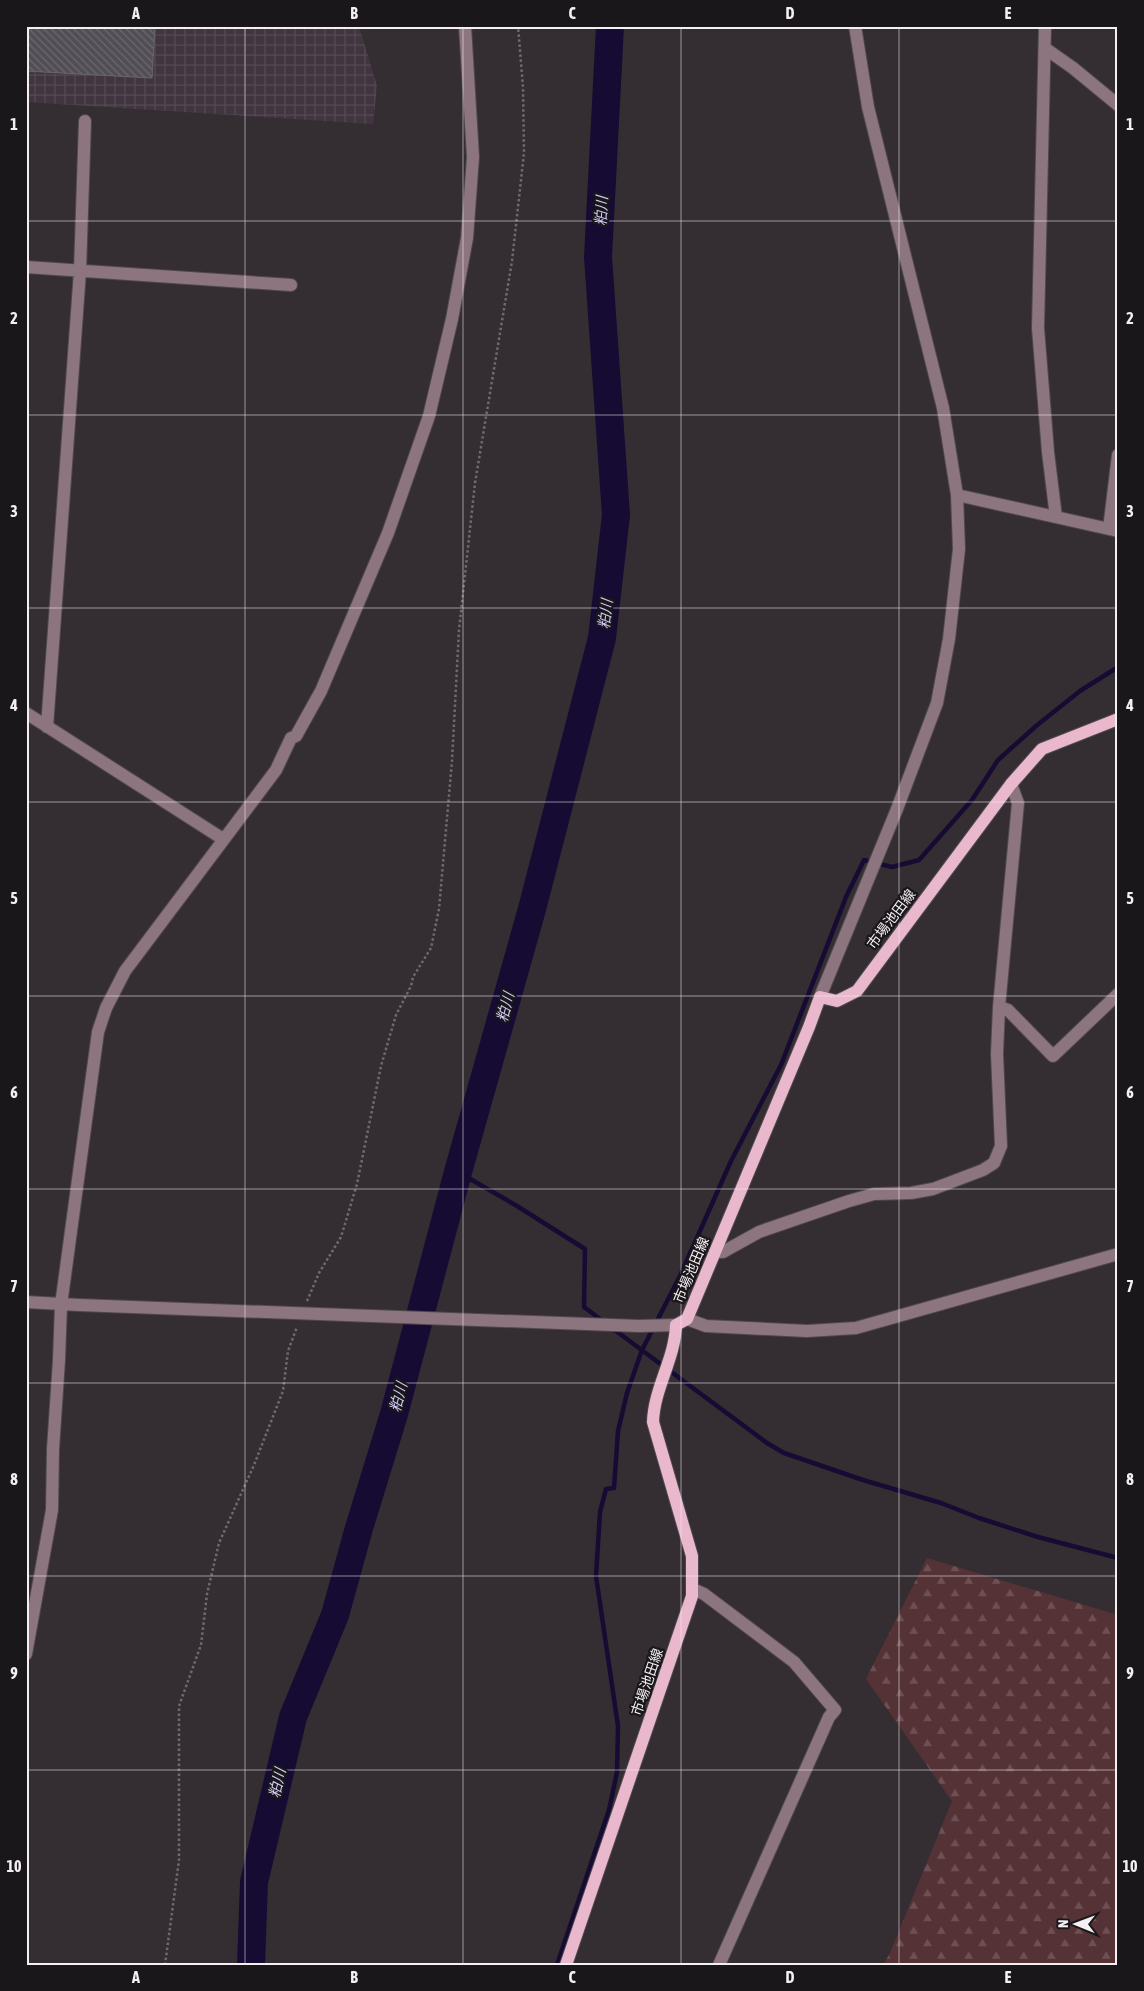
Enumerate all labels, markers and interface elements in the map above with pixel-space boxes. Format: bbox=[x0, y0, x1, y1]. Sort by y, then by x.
text: A bbox=[131, 4, 140, 22]
text: B bbox=[350, 4, 358, 22]
text: C bbox=[568, 4, 576, 22]
text: D bbox=[786, 4, 795, 22]
text: E bbox=[1005, 4, 1012, 22]
text: 1 bbox=[10, 115, 18, 133]
text: 1 bbox=[1126, 115, 1134, 133]
water label: 粕川 bbox=[592, 194, 610, 226]
text: 2 bbox=[10, 309, 18, 327]
text: 2 bbox=[1126, 309, 1134, 327]
text: 3 bbox=[10, 502, 18, 520]
text: 3 bbox=[1126, 502, 1134, 520]
water label: 粕川 bbox=[595, 596, 616, 630]
text: 4 bbox=[9, 696, 18, 714]
text: 4 bbox=[1125, 696, 1134, 714]
street label: 市場池田線 bbox=[864, 886, 918, 952]
text: 5 bbox=[10, 889, 18, 907]
text: 5 bbox=[1126, 889, 1134, 907]
water label: 粕川 bbox=[493, 988, 518, 1024]
text: 6 bbox=[10, 1083, 18, 1101]
text: 6 bbox=[1126, 1083, 1134, 1101]
street label: 市場池田線 bbox=[670, 1235, 712, 1305]
text: 7 bbox=[10, 1277, 18, 1295]
text: 7 bbox=[1126, 1277, 1134, 1295]
water label: 粕川 bbox=[386, 1378, 411, 1414]
text: 8 bbox=[10, 1470, 18, 1488]
text: 8 bbox=[1126, 1470, 1134, 1488]
street label: 市場池田線 bbox=[628, 1646, 666, 1718]
text: 9 bbox=[10, 1664, 18, 1682]
text: 9 bbox=[1126, 1664, 1134, 1682]
water label: 粕川 bbox=[265, 1765, 289, 1800]
text: 10 bbox=[6, 1857, 22, 1875]
text: 10 bbox=[1122, 1857, 1138, 1875]
north arrow bbox=[1052, 1898, 1102, 1948]
text: N bbox=[1055, 1920, 1071, 1928]
text: A bbox=[131, 1968, 140, 1986]
text: B bbox=[350, 1968, 358, 1986]
text: C bbox=[568, 1968, 576, 1986]
text: D bbox=[786, 1968, 795, 1986]
text: E bbox=[1005, 1968, 1012, 1986]

